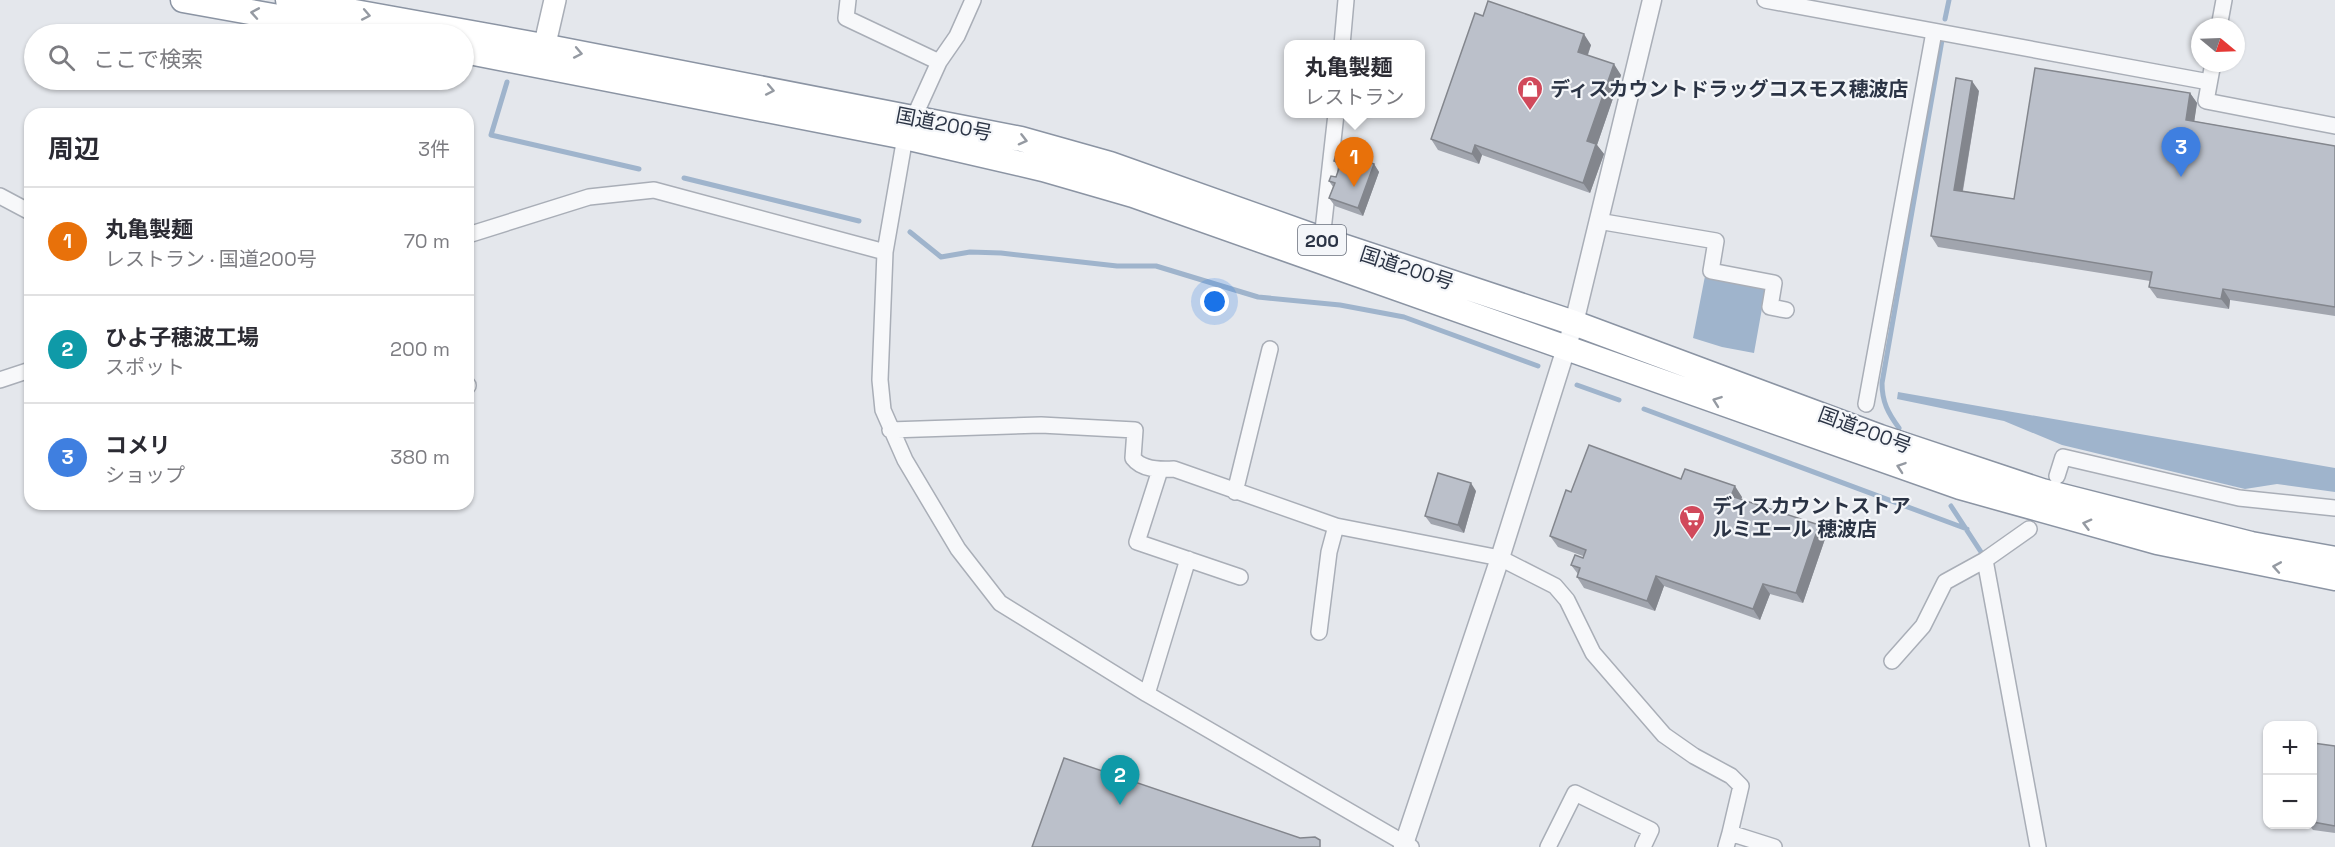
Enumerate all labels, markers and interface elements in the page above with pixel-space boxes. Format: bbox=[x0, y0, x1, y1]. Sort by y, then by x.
one-way arrow bbox=[250, 7, 260, 20]
one-way arrow bbox=[360, 8, 370, 21]
north arrow bbox=[2191, 18, 2245, 72]
search box bbox=[24, 24, 474, 90]
popup bbox=[1284, 40, 1425, 118]
icon: search bbox=[45, 41, 78, 74]
text: ここで検索 bbox=[93, 45, 203, 73]
one-way arrow bbox=[573, 46, 583, 59]
text: 丸亀製麺 bbox=[1305, 53, 1393, 81]
shop icon: ディスカウントドラッグコスモス穂波店 bbox=[1515, 74, 1545, 112]
place label: ディスカウントドラッグコスモス穂波店 bbox=[1550, 76, 1909, 102]
one-way arrow bbox=[764, 83, 774, 96]
text: レストラン bbox=[1305, 84, 1405, 110]
street label: 国道200号 bbox=[894, 102, 994, 146]
pin: 3 bbox=[2162, 128, 2200, 177]
text: 周辺 bbox=[48, 132, 100, 166]
one-way arrow bbox=[1018, 132, 1028, 145]
text: 3件 bbox=[418, 136, 450, 162]
pin: 1 bbox=[1334, 138, 1374, 187]
text: 丸亀製麺 bbox=[105, 215, 193, 243]
road number: 200 bbox=[1298, 225, 1346, 255]
text: 1 bbox=[63, 228, 72, 254]
text: 70 m bbox=[404, 228, 450, 254]
street label: 国道200号 bbox=[1357, 241, 1457, 295]
text: レストラン · 国道200号 bbox=[105, 246, 317, 272]
your location bbox=[1200, 287, 1229, 316]
text: ひよ子穂波工場 bbox=[105, 323, 259, 351]
text: 2 bbox=[62, 336, 73, 362]
text: 200 m bbox=[390, 336, 450, 362]
text: スポット bbox=[105, 354, 185, 380]
one-way arrow bbox=[1712, 396, 1723, 409]
street label: 国道200号 bbox=[1815, 401, 1915, 459]
text: コメリ bbox=[105, 431, 171, 459]
text: 3 bbox=[61, 444, 74, 470]
text: 380 m bbox=[390, 444, 450, 470]
one-way arrow bbox=[1896, 461, 1907, 474]
text: ショップ bbox=[105, 462, 185, 488]
place label: ディスカウントストア ルミエール 穂波店 bbox=[1712, 493, 1911, 542]
supermarket icon: ディスカウントストア ルミエール 穂波店 bbox=[1677, 503, 1707, 541]
one-way arrow bbox=[2083, 518, 2093, 531]
one-way arrow bbox=[2273, 562, 2282, 574]
map controls bbox=[2263, 721, 2317, 829]
button: + bbox=[2263, 721, 2317, 775]
pin: 2 bbox=[1100, 756, 1140, 805]
button: − bbox=[2263, 775, 2317, 829]

